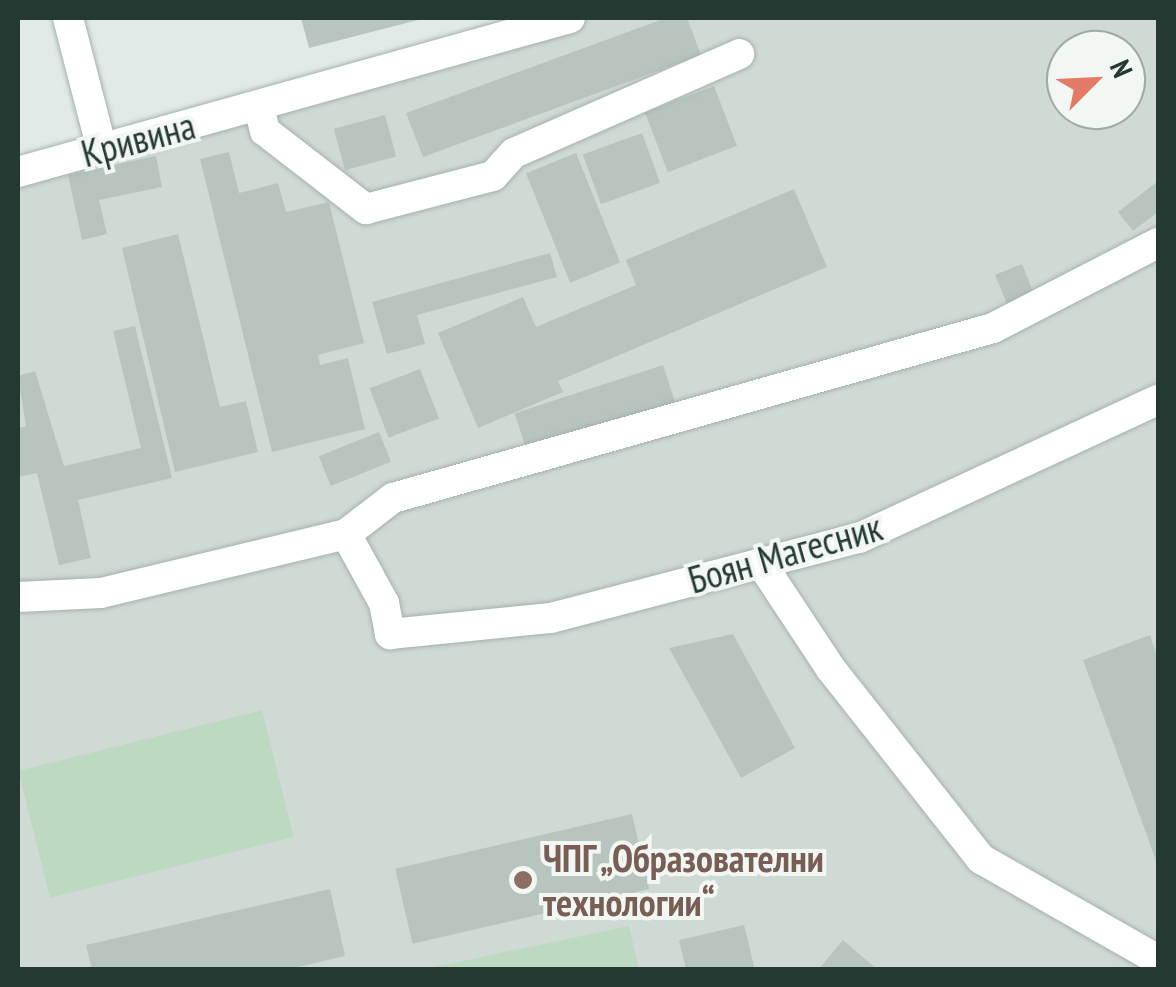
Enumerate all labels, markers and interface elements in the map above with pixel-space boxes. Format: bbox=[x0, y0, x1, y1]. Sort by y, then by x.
north arrow bbox=[1046, 30, 1146, 130]
text: N bbox=[1102, 54, 1142, 83]
street label: Кривина bbox=[76, 102, 200, 176]
street label: Боян Магесник bbox=[683, 504, 887, 602]
place label: ЧПГ „Образователни технологии“ bbox=[543, 835, 828, 924]
marker: ЧПГ „Образователни технологии“ bbox=[512, 869, 534, 891]

